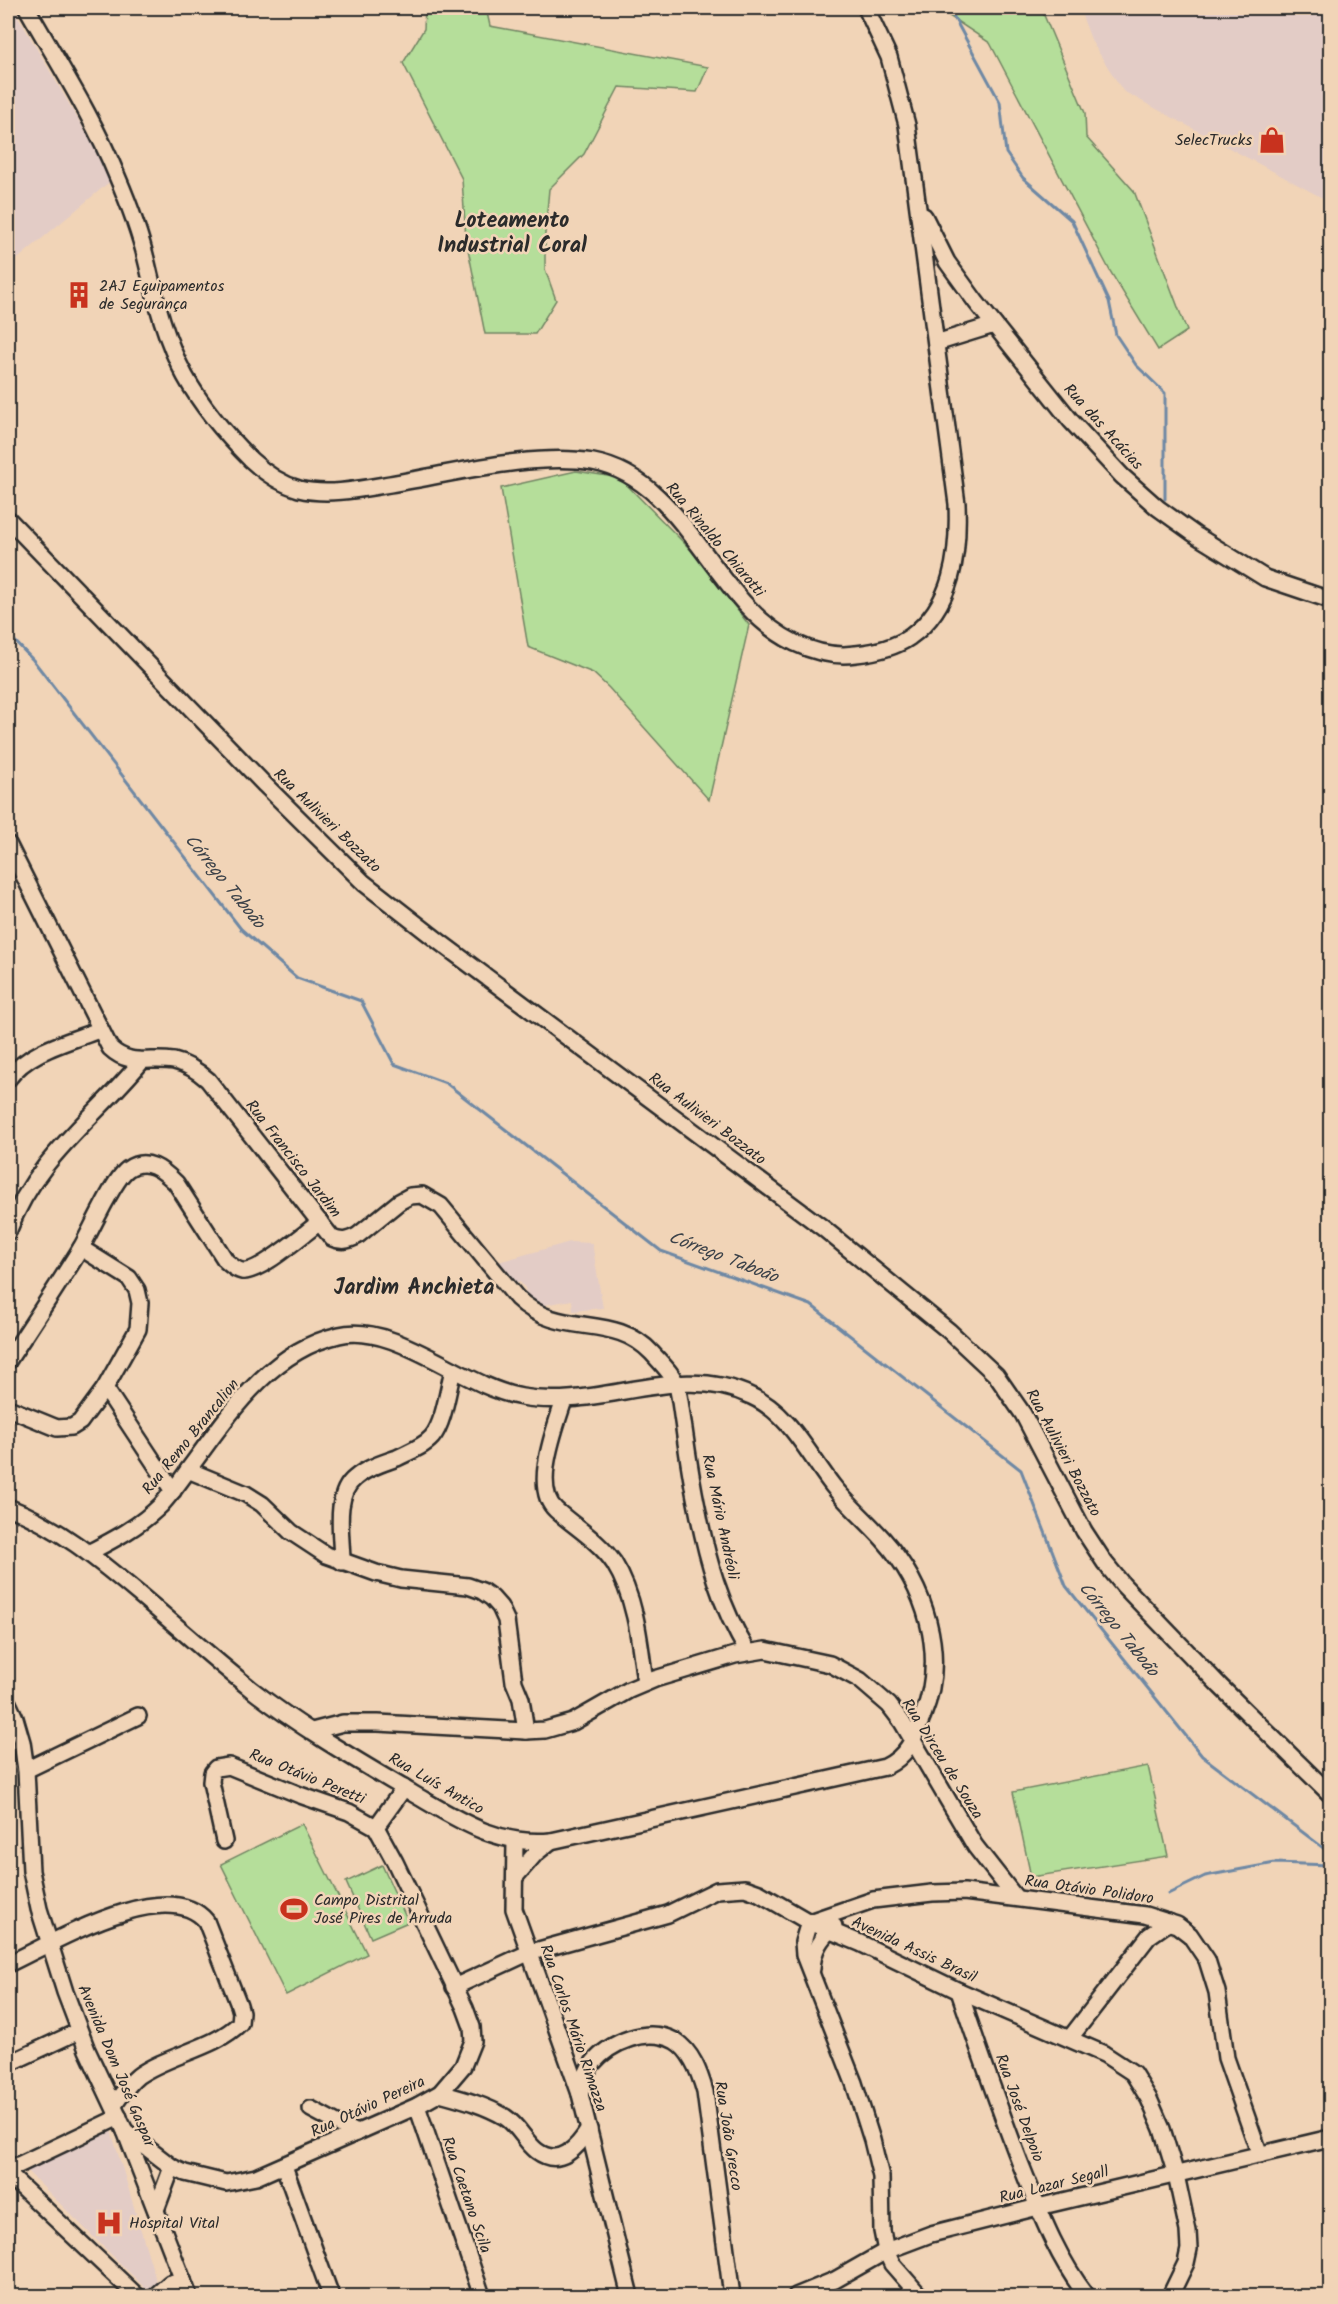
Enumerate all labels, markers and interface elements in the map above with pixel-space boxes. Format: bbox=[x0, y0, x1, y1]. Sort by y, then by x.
shop icon: SelecTrucks bbox=[1257, 125, 1287, 155]
place label: SelecTrucks bbox=[1175, 128, 1252, 153]
district label: Loteamento Industrial Coral bbox=[437, 204, 587, 264]
place label: 2AJ Equipamentos de Segurança bbox=[99, 274, 224, 317]
building icon: 2AJ Equipamentos de Segurança bbox=[64, 280, 94, 310]
street label: Rua das Acácias bbox=[1057, 378, 1149, 476]
street label: Rua Rinaldo Chiarotti bbox=[659, 477, 772, 604]
street label: Rua Aulivieri Bozzato bbox=[267, 763, 387, 879]
water label: Córrego Taboão bbox=[176, 828, 273, 937]
street label: Rua Aulivieri Bozzato bbox=[643, 1066, 771, 1172]
street label: Rua Francisco Jardim bbox=[239, 1095, 347, 1224]
water label: Córrego Taboão bbox=[664, 1224, 784, 1293]
district label: Jardim Anchieta bbox=[334, 1271, 494, 1306]
street label: Rua Remo Brancalion bbox=[136, 1373, 246, 1501]
street label: Rua Aulivieri Bozzato bbox=[1019, 1385, 1107, 1521]
street label: Rua Mário Andréoli bbox=[695, 1452, 746, 1583]
water label: Córrego Taboão bbox=[1070, 1576, 1167, 1685]
street label: Rua Dirceu de Souza bbox=[895, 1694, 989, 1824]
street label: Rua Otávio Peretti bbox=[245, 1742, 370, 1812]
street label: Rua Luís Antico bbox=[383, 1746, 489, 1822]
street label: Rua Otávio Polidoro bbox=[1023, 1869, 1155, 1911]
place label: Campo Distrital José Pires de Arruda bbox=[314, 1888, 452, 1931]
sports icon: Campo Distrital José Pires de Arruda bbox=[279, 1894, 309, 1924]
street label: Avenida Assis Brasil bbox=[847, 1910, 981, 1990]
street label: Rua Carlos Mário Rimazza bbox=[533, 1941, 613, 2115]
street label: Avenida Dom José Gaspar bbox=[70, 1981, 162, 2153]
street label: Rua José Delpoio bbox=[988, 2050, 1050, 2166]
street label: Rua Otávio Pereira bbox=[307, 2070, 429, 2144]
street label: Rua João Grecco bbox=[707, 2079, 749, 2193]
street label: Rua Caetano Scila bbox=[434, 2133, 498, 2257]
street label: Rua Lazar Segall bbox=[997, 2159, 1111, 2211]
hospital icon: Hospital Vital bbox=[94, 2208, 124, 2238]
place label: Hospital Vital bbox=[129, 2211, 219, 2236]

